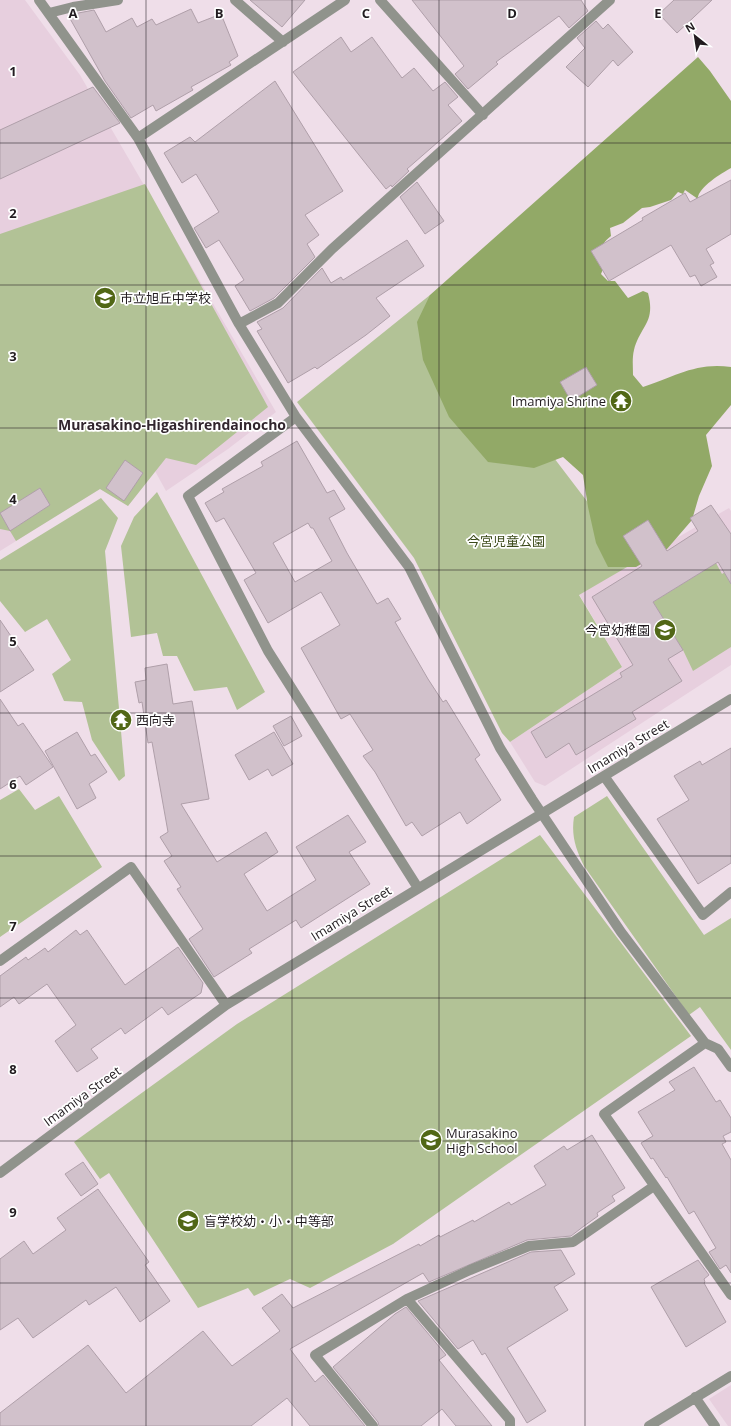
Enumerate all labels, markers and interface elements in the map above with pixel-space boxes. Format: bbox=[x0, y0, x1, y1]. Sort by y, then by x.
text: A bbox=[69, 4, 78, 22]
text: B bbox=[215, 4, 224, 22]
text: C bbox=[362, 4, 370, 22]
text: D bbox=[507, 4, 517, 22]
text: E bbox=[654, 4, 662, 22]
north arrow bbox=[675, 16, 715, 56]
text: N bbox=[682, 18, 697, 36]
text: 1 bbox=[9, 62, 17, 80]
text: 2 bbox=[9, 204, 17, 222]
school or university icon: 市立旭丘中学校 bbox=[92, 285, 118, 311]
place label: 市立旭丘中学校 bbox=[120, 289, 211, 307]
text: 3 bbox=[9, 347, 17, 365]
temple icon: Imamiya Shrine bbox=[608, 388, 634, 414]
place label: Imamiya Shrine bbox=[512, 392, 606, 410]
district label: Murasakino-Higashirendainocho bbox=[58, 415, 286, 434]
text: 4 bbox=[9, 490, 17, 508]
park label: 今宮児童公園 bbox=[467, 532, 545, 550]
school or university icon: 今宮幼稚園 bbox=[652, 617, 678, 643]
place label: 今宮幼稚園 bbox=[585, 621, 650, 639]
text: 5 bbox=[9, 632, 17, 650]
temple icon: 西向寺 bbox=[108, 707, 134, 733]
place label: 西向寺 bbox=[136, 711, 175, 729]
street label: Imamiya Street bbox=[584, 715, 672, 777]
text: 6 bbox=[9, 775, 17, 793]
street label: Imamiya Street bbox=[307, 881, 395, 945]
text: 7 bbox=[9, 917, 17, 935]
text: 8 bbox=[9, 1060, 17, 1078]
street label: Imamiya Street bbox=[40, 1062, 125, 1130]
place label: Murasakino High School bbox=[446, 1124, 518, 1157]
school or university icon: Murasakino High School bbox=[418, 1127, 444, 1153]
text: 9 bbox=[9, 1203, 17, 1221]
school or university icon: 盲学校幼・小・中等部 bbox=[175, 1208, 201, 1234]
place label: 盲学校幼・小・中等部 bbox=[204, 1212, 334, 1230]

